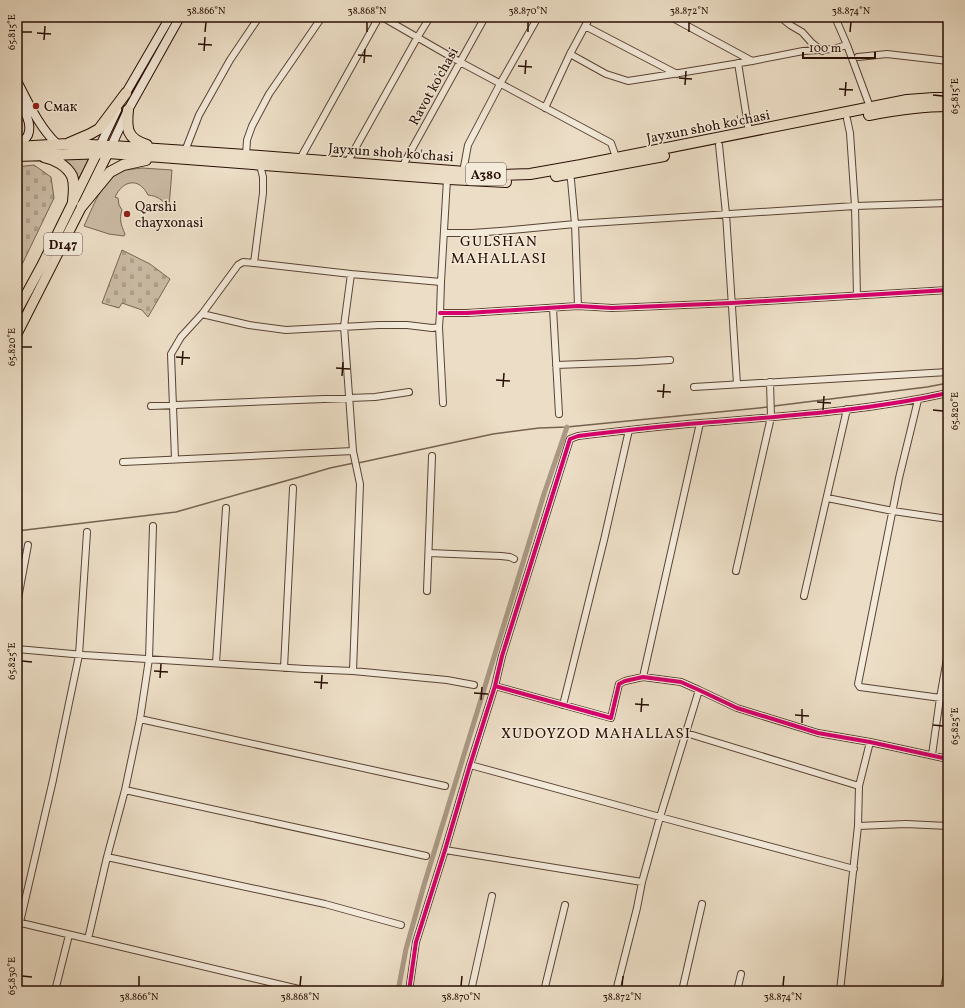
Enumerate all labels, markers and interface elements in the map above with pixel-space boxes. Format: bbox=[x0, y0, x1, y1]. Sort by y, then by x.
text: 38.866°N bbox=[187, 4, 226, 18]
text: 38.868°N bbox=[348, 4, 387, 18]
text: 38.870°N bbox=[508, 4, 548, 18]
text: 38.872°N bbox=[670, 4, 709, 18]
text: 38.874°N bbox=[832, 4, 871, 18]
text: 65.815°E bbox=[5, 14, 19, 50]
scale bar bbox=[803, 34, 875, 60]
text: 100 m bbox=[809, 41, 842, 57]
street label: Ravot ko'chasi bbox=[405, 44, 464, 129]
text: 65.815°E bbox=[948, 78, 962, 114]
place label: Смак bbox=[44, 98, 78, 117]
marker: Смак bbox=[31, 101, 41, 111]
street label: Jayxun shoh ko'chasi bbox=[645, 106, 772, 149]
street label: Jayxun shoh ko'chasi bbox=[328, 140, 454, 167]
road number: A380 bbox=[466, 163, 506, 185]
place label: Qarshi chayxonasi bbox=[135, 198, 203, 233]
marker: Qarshi chayxonasi bbox=[122, 209, 132, 219]
district label: GULSHAN MAHALLASI bbox=[451, 232, 547, 270]
road number: D147 bbox=[44, 233, 82, 255]
text: 65.820°E bbox=[5, 328, 19, 366]
text: 65.820°E bbox=[948, 392, 962, 430]
text: 65.825°E bbox=[5, 642, 19, 680]
text: 65.825°E bbox=[948, 707, 962, 745]
district label: XUDOYZOD MAHALLASI bbox=[501, 724, 691, 745]
text: 65.830°E bbox=[5, 957, 19, 995]
text: 38.866°N bbox=[120, 990, 159, 1004]
text: 38.868°N bbox=[281, 990, 320, 1004]
text: 38.870°N bbox=[441, 990, 481, 1004]
text: 38.872°N bbox=[603, 990, 642, 1004]
text: 38.874°N bbox=[764, 990, 803, 1004]

